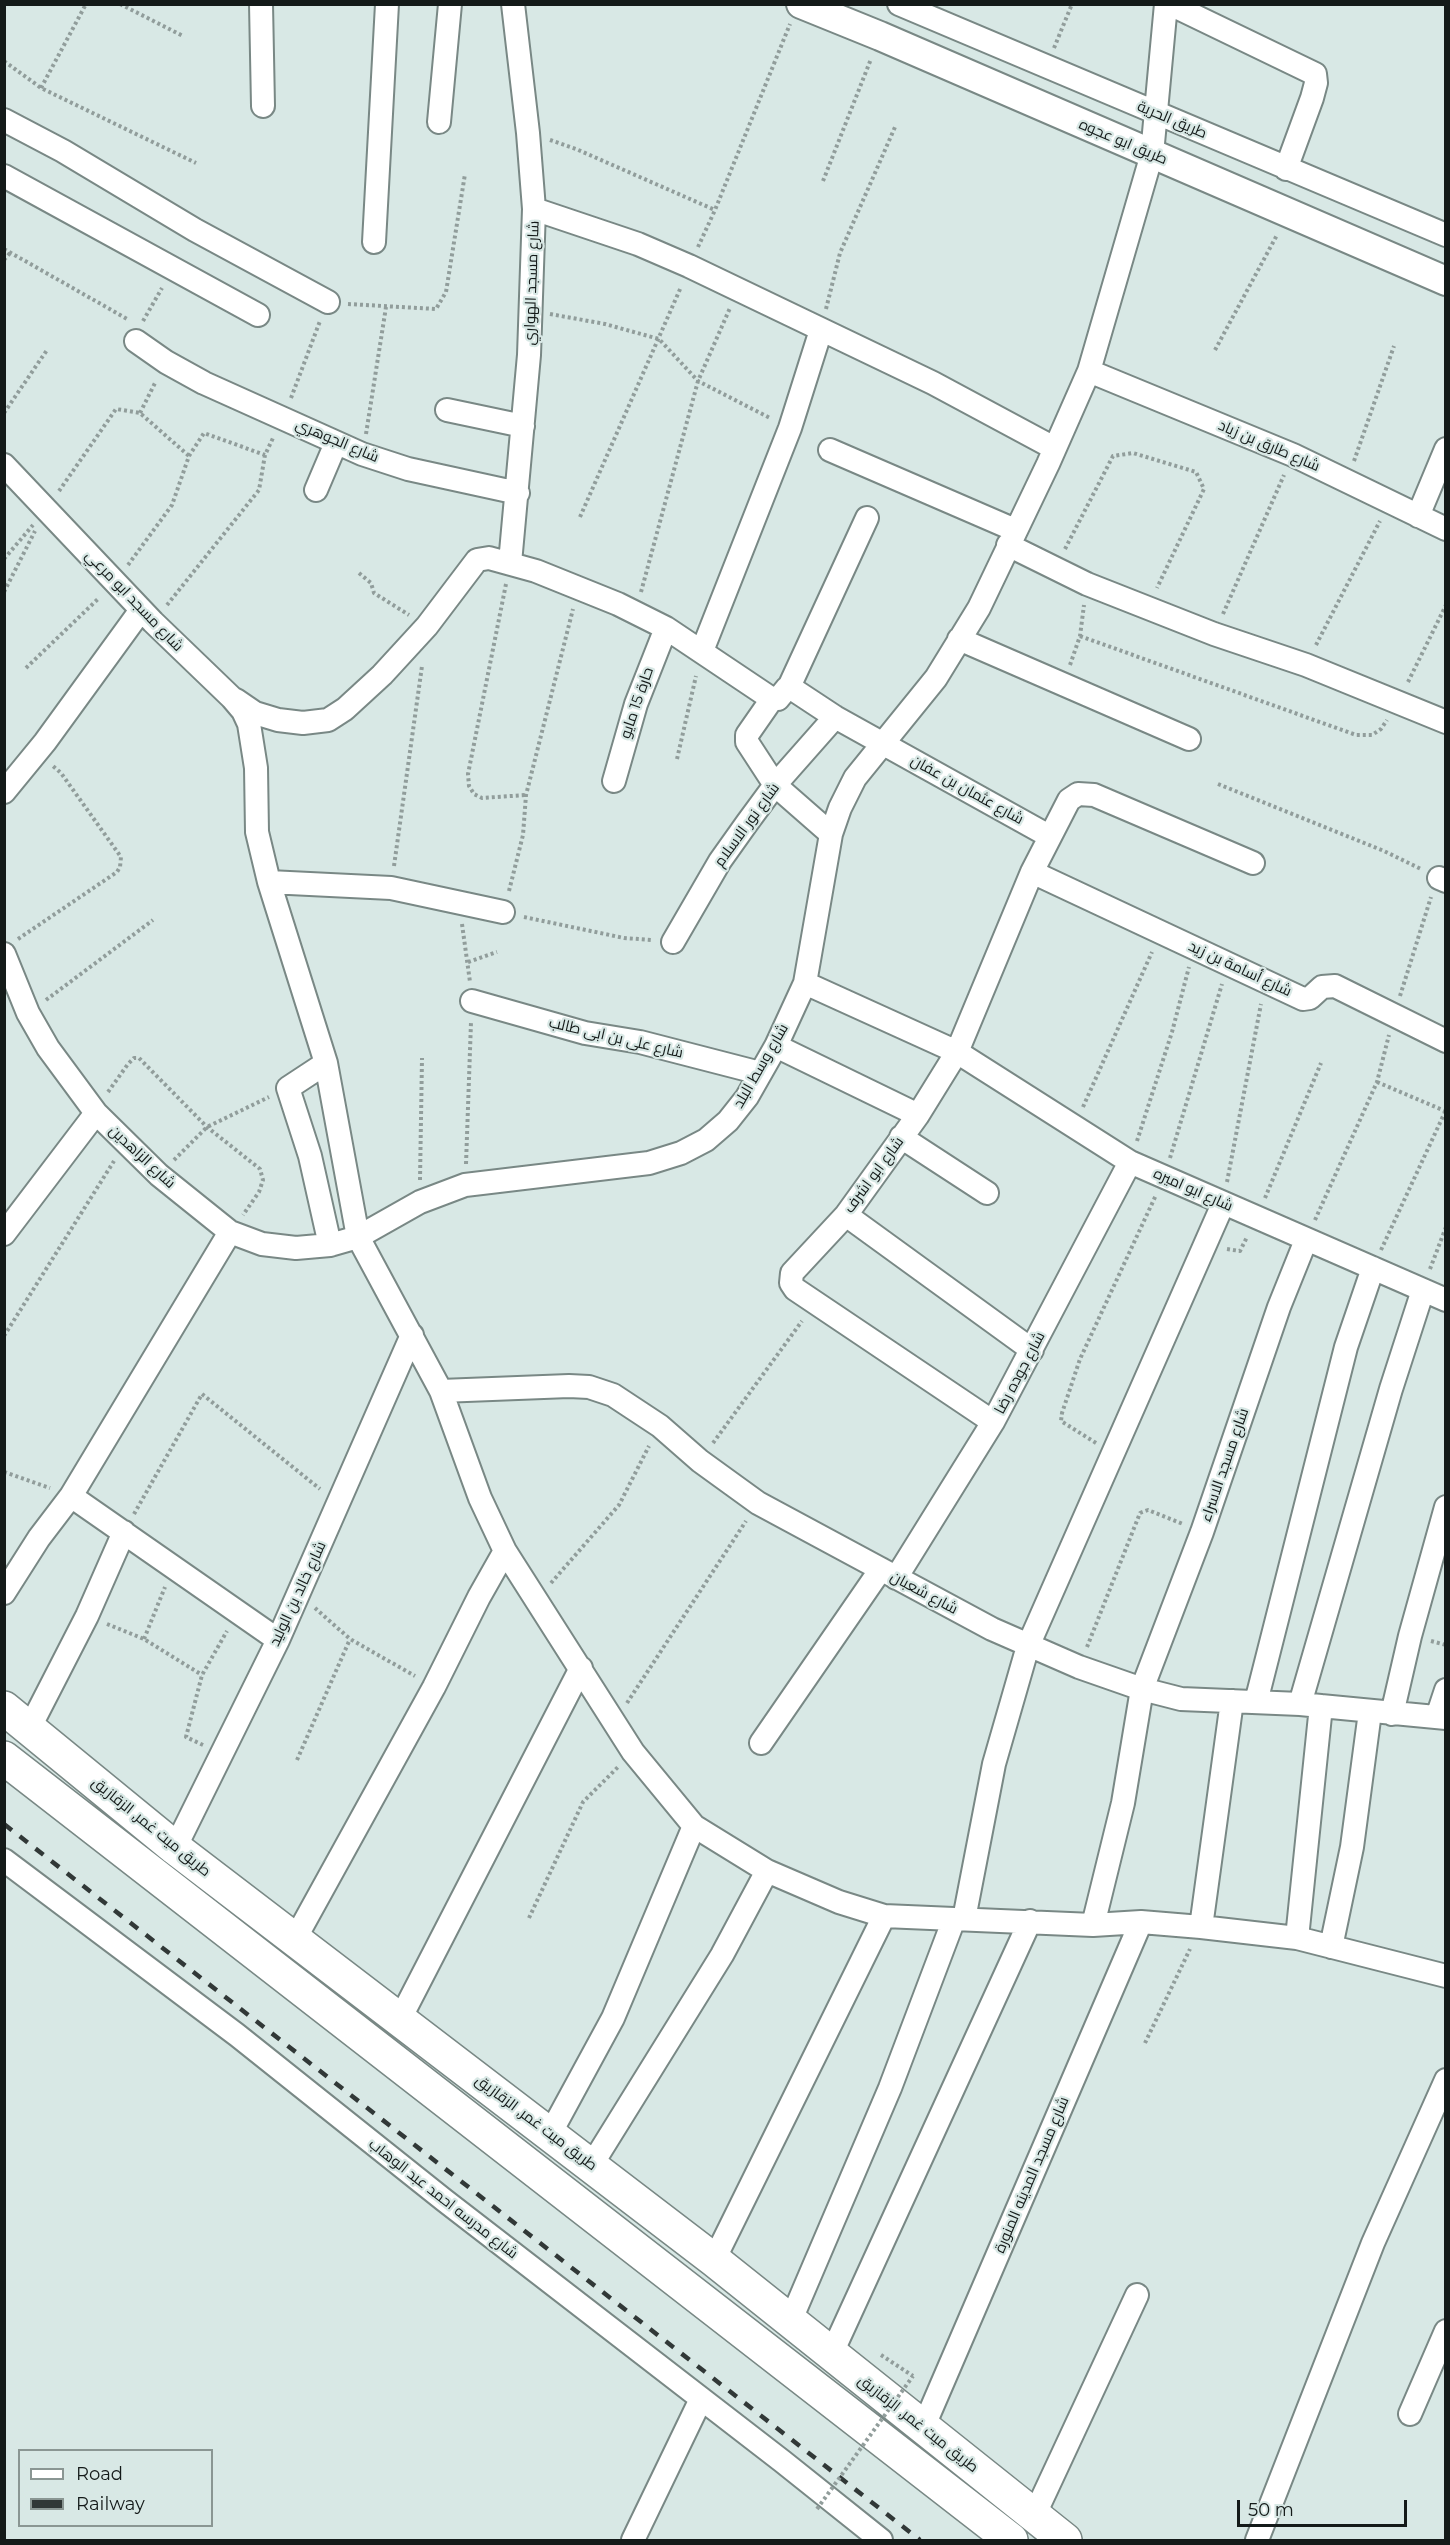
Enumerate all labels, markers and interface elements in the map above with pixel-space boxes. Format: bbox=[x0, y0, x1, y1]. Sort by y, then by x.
street label: طريق الحرية bbox=[1135, 97, 1209, 143]
street label: طريق ابو عجوه bbox=[1076, 115, 1170, 169]
street label: شارع مسجد الهواري bbox=[521, 220, 543, 346]
street label: شارع الجوهري bbox=[293, 415, 381, 467]
street label: شارع طارق بن زياد bbox=[1215, 416, 1323, 476]
street label: شارع مسجد ابو مرعي bbox=[81, 547, 187, 655]
street label: حارة 15 مايو bbox=[616, 665, 658, 741]
street label: شارع عثمان بن عفان bbox=[908, 752, 1026, 828]
street label: شارع نور الاسلام bbox=[711, 780, 783, 870]
street label: شارع أسامة بن زيد bbox=[1186, 937, 1294, 1001]
street label: شارع على بن ابى طالب bbox=[547, 1014, 685, 1062]
street label: شارع وسط البلد bbox=[730, 1021, 792, 1111]
street label: شارع الزاهدين bbox=[105, 1122, 179, 1192]
street label: شارع ابو اشرف bbox=[840, 1133, 908, 1217]
street label: شارع ابو اميره bbox=[1151, 1164, 1235, 1216]
street label: شارع جوده رضا bbox=[991, 1329, 1049, 1417]
street label: شارع مسجد الاسراء bbox=[1197, 1406, 1253, 1524]
street label: شارع خالد بن الوليد bbox=[266, 1539, 330, 1649]
street label: شارع شعبان bbox=[887, 1568, 961, 1618]
street label: طريق ميت غمر, الزقازيق bbox=[88, 1773, 214, 1881]
street label: طريق ميت غمر, الزقازيق bbox=[472, 2071, 600, 2175]
street label: شارع مسجد المدينه المنورة bbox=[991, 2094, 1073, 2256]
street label: شارع مدرسه احمد عبد الوهاب bbox=[365, 2135, 521, 2263]
street label: طريق ميت غمر, الزقازيق bbox=[854, 2371, 982, 2477]
legend bbox=[18, 2449, 213, 2527]
text: Road bbox=[76, 2463, 123, 2485]
scale bar bbox=[1240, 2488, 1410, 2526]
text: Railway bbox=[76, 2493, 145, 2515]
text: 50 m bbox=[1248, 2499, 1294, 2521]

